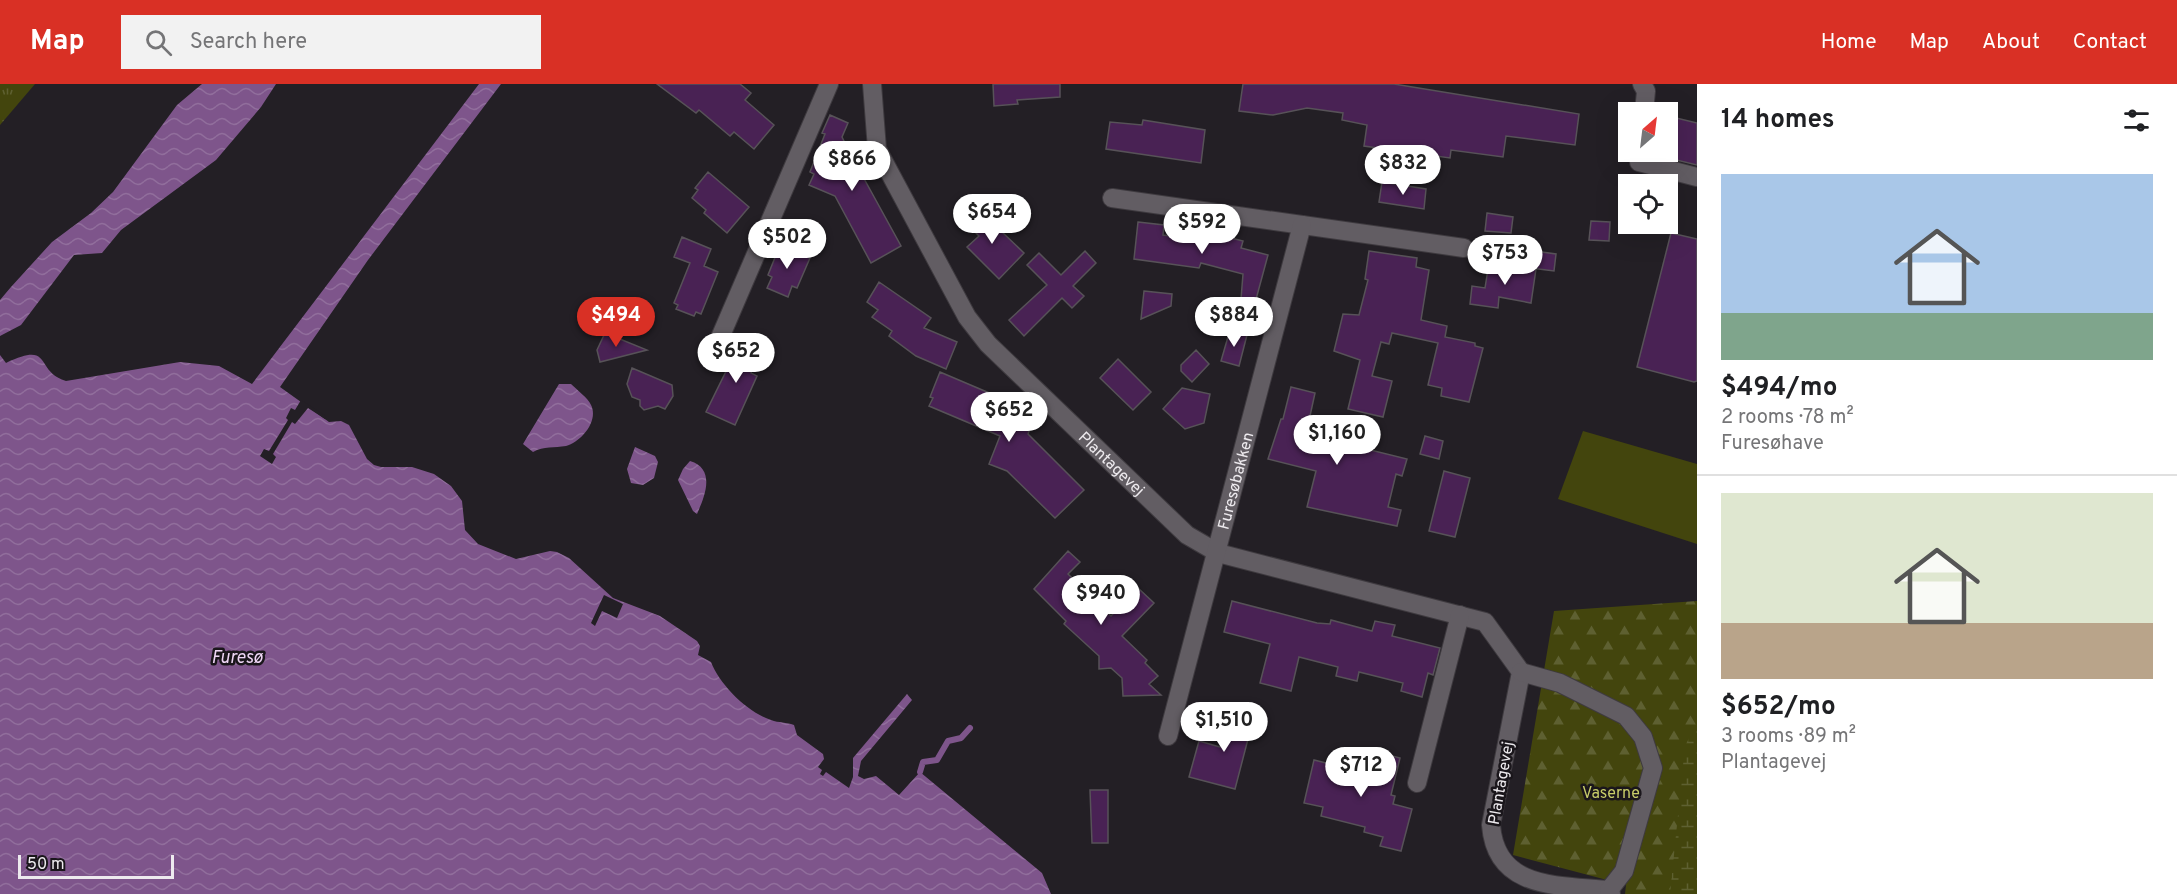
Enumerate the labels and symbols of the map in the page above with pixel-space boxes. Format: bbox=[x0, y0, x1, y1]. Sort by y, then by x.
north arrow bbox=[1618, 102, 1678, 162]
pin: $866 bbox=[816, 141, 888, 192]
pin: $832 bbox=[1367, 145, 1439, 196]
pin: $654 bbox=[956, 194, 1028, 245]
pin: $592 bbox=[1166, 204, 1238, 255]
pin: $502 bbox=[751, 219, 823, 270]
pin: $753 bbox=[1469, 235, 1541, 286]
pin: $494 bbox=[580, 297, 652, 348]
pin: $884 bbox=[1198, 297, 1270, 348]
pin: $652 bbox=[700, 333, 772, 384]
pin: $652 bbox=[973, 392, 1045, 443]
pin: $1,160 bbox=[1288, 415, 1386, 466]
street label: Plantagevej bbox=[1073, 428, 1148, 501]
street label: Furesøbakken bbox=[1215, 430, 1259, 532]
pin: $940 bbox=[1065, 575, 1137, 626]
water label: Furesø bbox=[211, 647, 264, 670]
pin: $1,510 bbox=[1175, 702, 1273, 753]
street label: Plantagevej bbox=[1485, 740, 1519, 827]
pin: $712 bbox=[1325, 747, 1397, 798]
park label: Vaserne bbox=[1582, 784, 1640, 804]
scale bar bbox=[18, 852, 174, 880]

